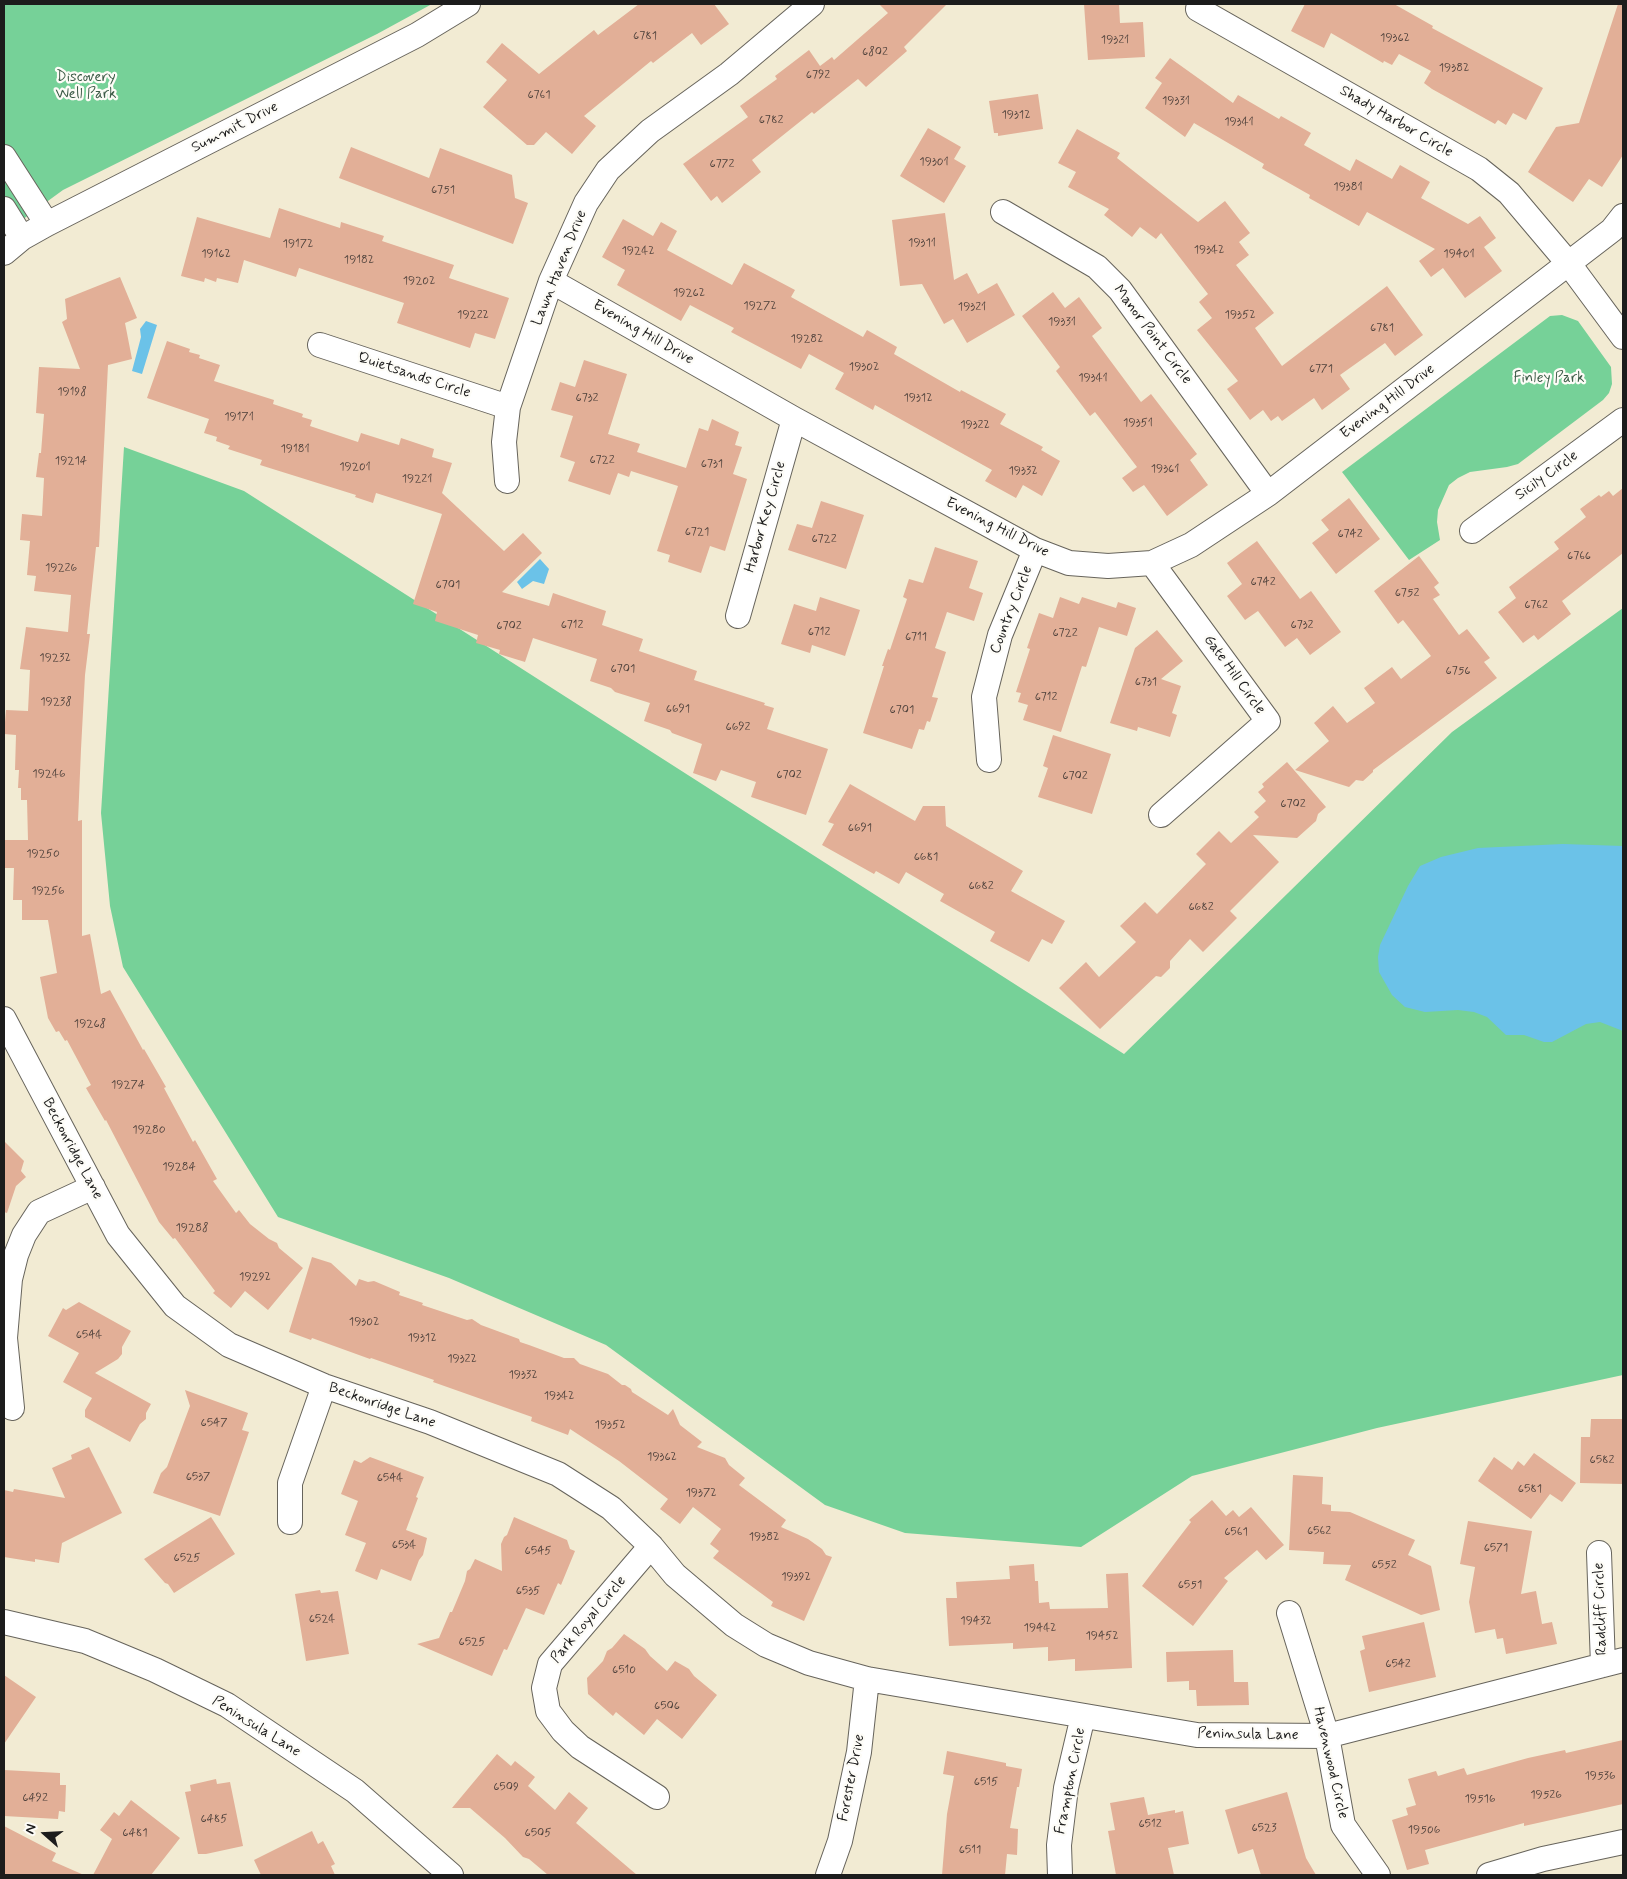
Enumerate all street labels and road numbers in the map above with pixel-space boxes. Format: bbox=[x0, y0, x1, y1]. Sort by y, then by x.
street label: Shady Harbor Circle bbox=[1336, 82, 1456, 162]
street label: Summit Drive bbox=[189, 98, 281, 158]
street label: Lawn Haven Drive bbox=[529, 208, 591, 328]
street label: Manor Point Circle bbox=[1109, 282, 1195, 388]
street label: Evening Hill Drive bbox=[589, 297, 697, 369]
street label: Quietsands Circle bbox=[355, 349, 473, 403]
street label: Evening Hill Drive bbox=[1337, 361, 1439, 443]
street label: Sicily Circle bbox=[1512, 447, 1582, 505]
street label: Harbor Key Circle bbox=[741, 459, 791, 575]
street label: Evening Hill Drive bbox=[942, 494, 1052, 562]
street label: Country Circle bbox=[987, 563, 1037, 657]
street label: Gate Hill Circle bbox=[1199, 632, 1269, 718]
street label: Beckonridge Lane bbox=[38, 1095, 106, 1203]
street label: Beckonridge Lane bbox=[326, 1379, 438, 1433]
street label: Radcliff Circle bbox=[1590, 1562, 1612, 1656]
street label: Park Royal Circle bbox=[547, 1573, 631, 1667]
street label: Peninsula Lane bbox=[208, 1693, 304, 1761]
street label: Havenwood Circle bbox=[1308, 1705, 1352, 1821]
street label: Peninsula Lane bbox=[1197, 1725, 1299, 1745]
street label: Frampton Circle bbox=[1052, 1726, 1090, 1836]
street label: Forester Drive bbox=[835, 1733, 869, 1823]

